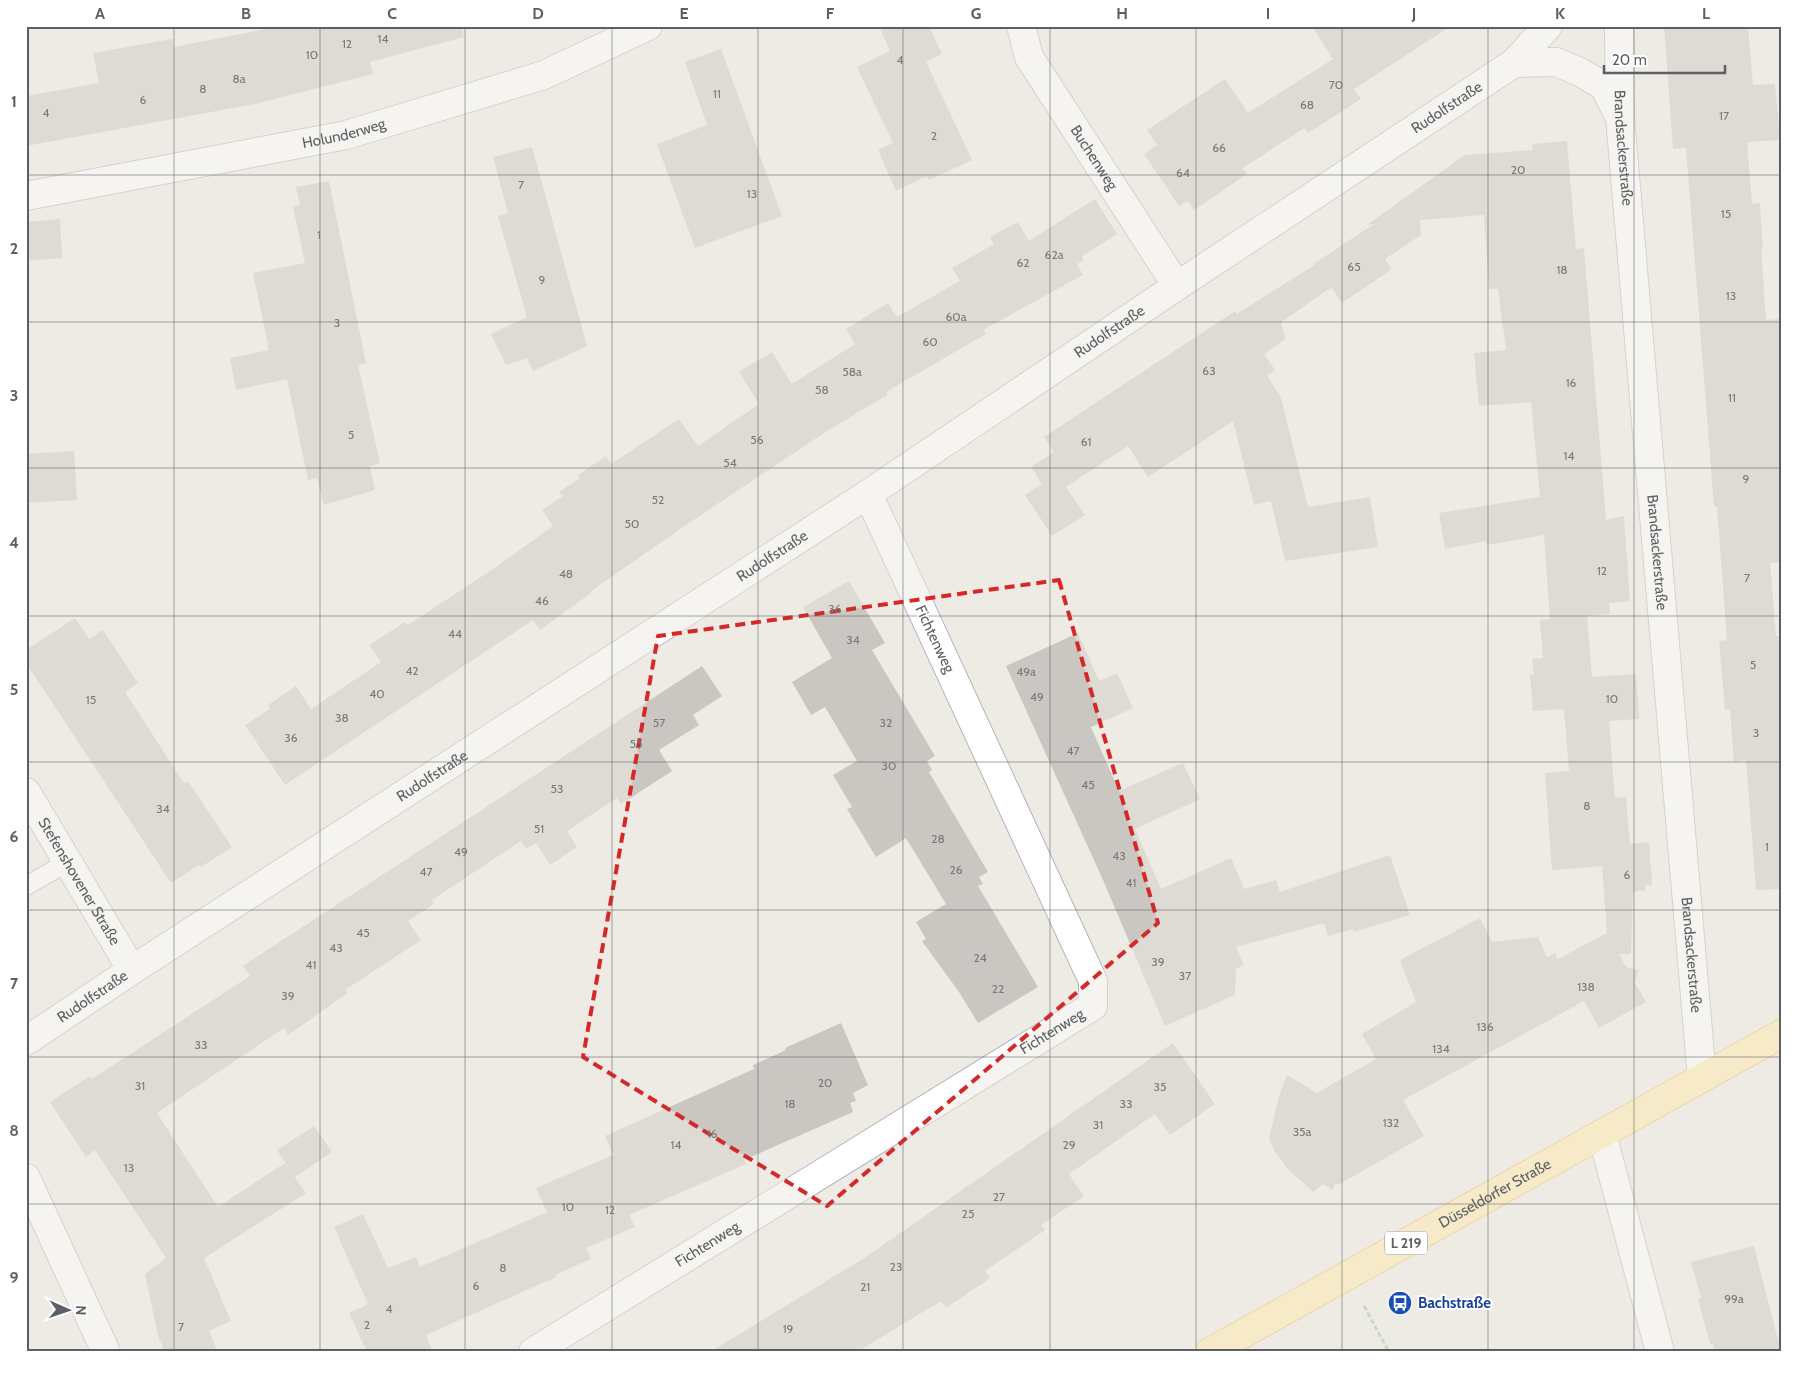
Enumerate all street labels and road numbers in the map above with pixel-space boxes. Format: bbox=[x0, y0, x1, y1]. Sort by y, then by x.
street label: Rudolfstraße bbox=[1408, 77, 1486, 137]
street label: Brandsackerstraße bbox=[1611, 90, 1637, 207]
street label: Holunderweg bbox=[301, 114, 388, 152]
street label: Buchenweg bbox=[1067, 122, 1122, 194]
street label: Rudolfstraße bbox=[1071, 301, 1148, 362]
street label: Brandsackerstraße bbox=[1643, 494, 1671, 611]
street label: Rudolfstraße bbox=[733, 526, 811, 586]
street label: Fichtenweg bbox=[911, 602, 959, 676]
street label: Rudolfstraße bbox=[393, 746, 471, 806]
street label: Stefenshovener Straße bbox=[34, 814, 124, 949]
street label: Brandsackerstraße bbox=[1678, 896, 1705, 1014]
street label: Rudolfstraße bbox=[54, 966, 131, 1027]
street label: Fichtenweg bbox=[1016, 1004, 1088, 1058]
street label: Düsseldorfer Straße bbox=[1435, 1155, 1554, 1232]
street label: Fichtenweg bbox=[672, 1217, 743, 1271]
road number: L 219 bbox=[1385, 1232, 1427, 1254]

